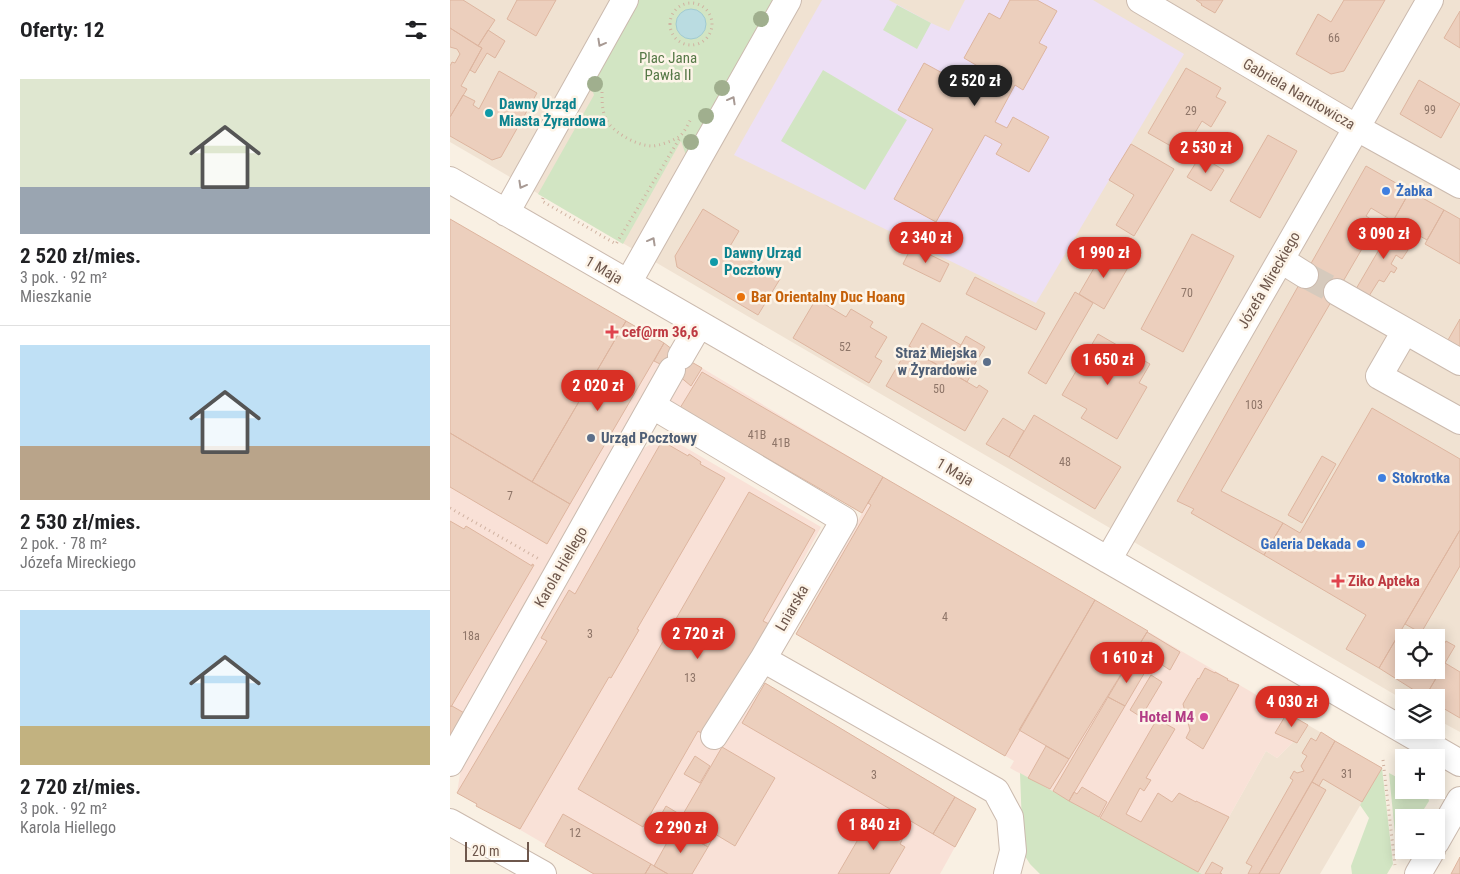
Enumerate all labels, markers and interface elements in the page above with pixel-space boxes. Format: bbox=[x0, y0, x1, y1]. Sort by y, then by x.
icon: filters bbox=[402, 16, 430, 44]
text: Oferty: 12 bbox=[20, 18, 104, 42]
house number: 66 bbox=[1328, 31, 1340, 45]
one-way arrow bbox=[598, 37, 608, 46]
park label: Plac Jana Pawła II bbox=[639, 49, 697, 84]
street label: Gabriela Narutowicza bbox=[1240, 55, 1358, 133]
pin: 2 520 zł bbox=[923, 64, 1027, 107]
text: 2 520 zł bbox=[949, 71, 1001, 90]
place label: Dawny Urząd Miasta Żyrardowa bbox=[499, 95, 606, 130]
one-way arrow bbox=[725, 96, 735, 105]
house number: 99 bbox=[1424, 103, 1436, 117]
house number: 29 bbox=[1185, 104, 1197, 118]
marker: Dawny Urząd Miasta Żyrardowa bbox=[483, 107, 495, 119]
icon: home bbox=[180, 112, 270, 202]
pin: 2 530 zł bbox=[1154, 132, 1258, 174]
text: 2 530 zł bbox=[1180, 138, 1232, 157]
one-way arrow bbox=[519, 179, 529, 188]
place label: Żabka bbox=[1396, 182, 1433, 200]
marker: Żabka bbox=[1380, 185, 1392, 197]
pin: 3 090 zł bbox=[1332, 218, 1436, 260]
pin: 2 340 zł bbox=[874, 222, 978, 264]
text: 3 090 zł bbox=[1358, 224, 1410, 243]
text: 2 340 zł bbox=[900, 228, 952, 247]
street label: Józefa Mireckiego bbox=[1234, 228, 1304, 332]
pin: 1 990 zł bbox=[1052, 236, 1156, 279]
one-way arrow bbox=[645, 237, 655, 246]
text: 1 990 zł bbox=[1078, 243, 1130, 262]
text: 2 520 zł/mies. bbox=[20, 244, 141, 268]
place label: Dawny Urząd Pocztowy bbox=[724, 244, 801, 279]
street label: 1 Maja bbox=[582, 252, 626, 288]
marker: Dawny Urząd Pocztowy bbox=[708, 256, 720, 268]
text: 3 pok. · 92 m² bbox=[20, 268, 107, 287]
house number: 70 bbox=[1181, 286, 1193, 300]
text: Mieszkanie bbox=[20, 287, 91, 306]
place label: Bar Orientalny Duc Hoang bbox=[751, 288, 905, 306]
marker: Bar Orientalny Duc Hoang bbox=[735, 291, 747, 303]
place label: cef@rm 36,6 bbox=[622, 323, 699, 341]
marker: cef@rm 36,6 bbox=[606, 326, 618, 338]
house number: 52 bbox=[839, 340, 851, 354]
place label: Straż Miejska w Żyrardowie bbox=[895, 344, 977, 379]
pin: 1 650 zł bbox=[1056, 344, 1160, 386]
text: 1 650 zł bbox=[1082, 350, 1134, 369]
marker: Straż Miejska w Żyrardowie bbox=[981, 356, 993, 368]
pin: 2 020 zł bbox=[546, 370, 650, 412]
text: 2 020 zł bbox=[572, 376, 624, 395]
icon: home bbox=[180, 377, 270, 467]
house number: 50 bbox=[933, 382, 945, 396]
house number: 103 bbox=[1245, 398, 1263, 412]
house number: 41B bbox=[748, 428, 766, 442]
place label: Urząd Pocztowy bbox=[601, 429, 697, 447]
marker: Urząd Pocztowy bbox=[585, 432, 597, 444]
house number: 41B bbox=[772, 436, 790, 450]
street label: 1 Maja bbox=[933, 454, 977, 490]
house number: 48 bbox=[1059, 455, 1071, 469]
place label: Stokrotka bbox=[1392, 469, 1450, 487]
marker: Stokrotka bbox=[1376, 472, 1388, 484]
house number: 7 bbox=[507, 489, 513, 503]
text: 2 530 zł/mies. bbox=[20, 510, 141, 534]
street label: Karola Hiellego bbox=[531, 524, 591, 610]
text: 2 pok. · 78 m² bbox=[20, 534, 107, 553]
place label: Galeria Dekada bbox=[1261, 535, 1351, 553]
marker: Galeria Dekada bbox=[1355, 538, 1367, 550]
text: Józefa Mireckiego bbox=[20, 553, 136, 572]
place label: Ziko Apteka bbox=[1348, 572, 1420, 590]
marker: Ziko Apteka bbox=[1332, 575, 1344, 587]
street label: Lniarska bbox=[772, 582, 812, 634]
house number: 4 bbox=[942, 610, 948, 624]
pin: 2 720 zł bbox=[646, 618, 750, 660]
text: 2 720 zł bbox=[672, 624, 724, 643]
house number: 3 bbox=[587, 627, 593, 641]
house number: 18a bbox=[462, 629, 480, 643]
map controls bbox=[1395, 629, 1445, 859]
button: locate bbox=[1395, 629, 1445, 679]
icon: home bbox=[180, 642, 270, 732]
pin: 1 610 zł bbox=[1075, 642, 1179, 684]
text: 1 610 zł bbox=[1101, 648, 1153, 667]
house number: 13 bbox=[684, 671, 696, 685]
pin: 4 030 zł bbox=[1240, 686, 1344, 728]
button: layers bbox=[1395, 689, 1445, 739]
text: 4 030 zł bbox=[1266, 692, 1318, 711]
place label: Hotel M4 bbox=[1139, 708, 1194, 726]
marker: Hotel M4 bbox=[1198, 711, 1210, 723]
button: + bbox=[1395, 749, 1445, 799]
house number: 31 bbox=[1341, 767, 1353, 781]
house number: 3 bbox=[871, 768, 877, 782]
text: 2 720 zł/mies. bbox=[20, 775, 141, 799]
text: 3 pok. · 92 m² bbox=[20, 799, 107, 818]
pin: 1 840 zł bbox=[822, 808, 926, 851]
button: − bbox=[1395, 809, 1445, 859]
pin: 2 290 zł bbox=[629, 812, 733, 854]
text: 1 840 zł bbox=[848, 815, 900, 834]
text: Karola Hiellego bbox=[20, 818, 116, 837]
text: 2 290 zł bbox=[655, 818, 707, 837]
house number: 12 bbox=[569, 826, 581, 840]
scale bar bbox=[465, 839, 529, 862]
text: 20 m bbox=[472, 843, 500, 859]

